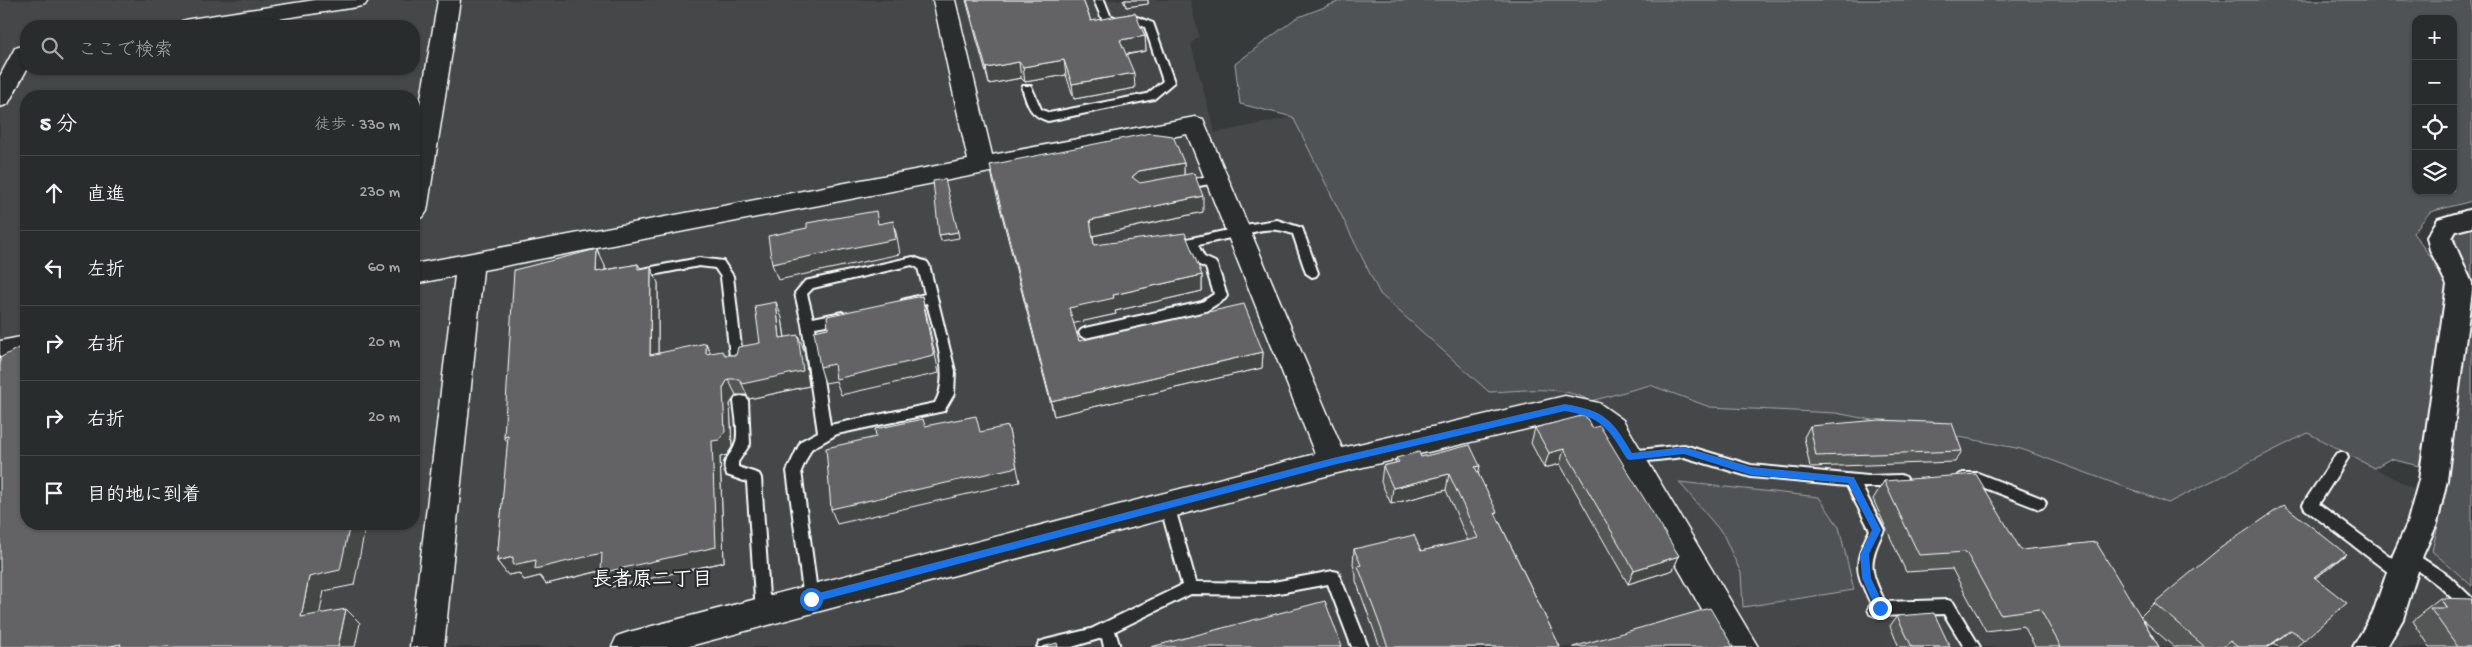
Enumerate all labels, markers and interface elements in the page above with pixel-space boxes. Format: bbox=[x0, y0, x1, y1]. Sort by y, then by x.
map controls bbox=[2412, 15, 2457, 195]
button: + bbox=[2412, 15, 2457, 60]
search box bbox=[20, 20, 420, 75]
icon: search bbox=[38, 34, 66, 62]
text: ここで検索 bbox=[78, 40, 173, 63]
button: − bbox=[2412, 60, 2457, 105]
button: locate bbox=[2412, 105, 2457, 150]
text: 5 分 bbox=[40, 114, 77, 139]
text: 徒歩 · 330 m bbox=[315, 117, 400, 136]
button: layers bbox=[2412, 150, 2457, 195]
icon: ahead bbox=[40, 179, 68, 207]
text: 230 m bbox=[360, 184, 400, 203]
text: 直進 bbox=[87, 185, 125, 208]
icon: left bbox=[40, 254, 68, 282]
text: 60 m bbox=[368, 259, 400, 278]
text: 左折 bbox=[87, 260, 125, 283]
icon: right bbox=[40, 329, 68, 357]
text: 20 m bbox=[368, 334, 400, 353]
text: 右折 bbox=[87, 335, 125, 358]
icon: right bbox=[40, 404, 68, 432]
text: 20 m bbox=[368, 409, 400, 428]
text: 右折 bbox=[87, 410, 125, 433]
icon: arrive bbox=[40, 479, 68, 507]
text: 目的地に到着 bbox=[87, 485, 201, 508]
district label: 長者原二丁目 bbox=[592, 568, 712, 593]
route start bbox=[800, 588, 823, 611]
route end bbox=[1869, 597, 1892, 620]

